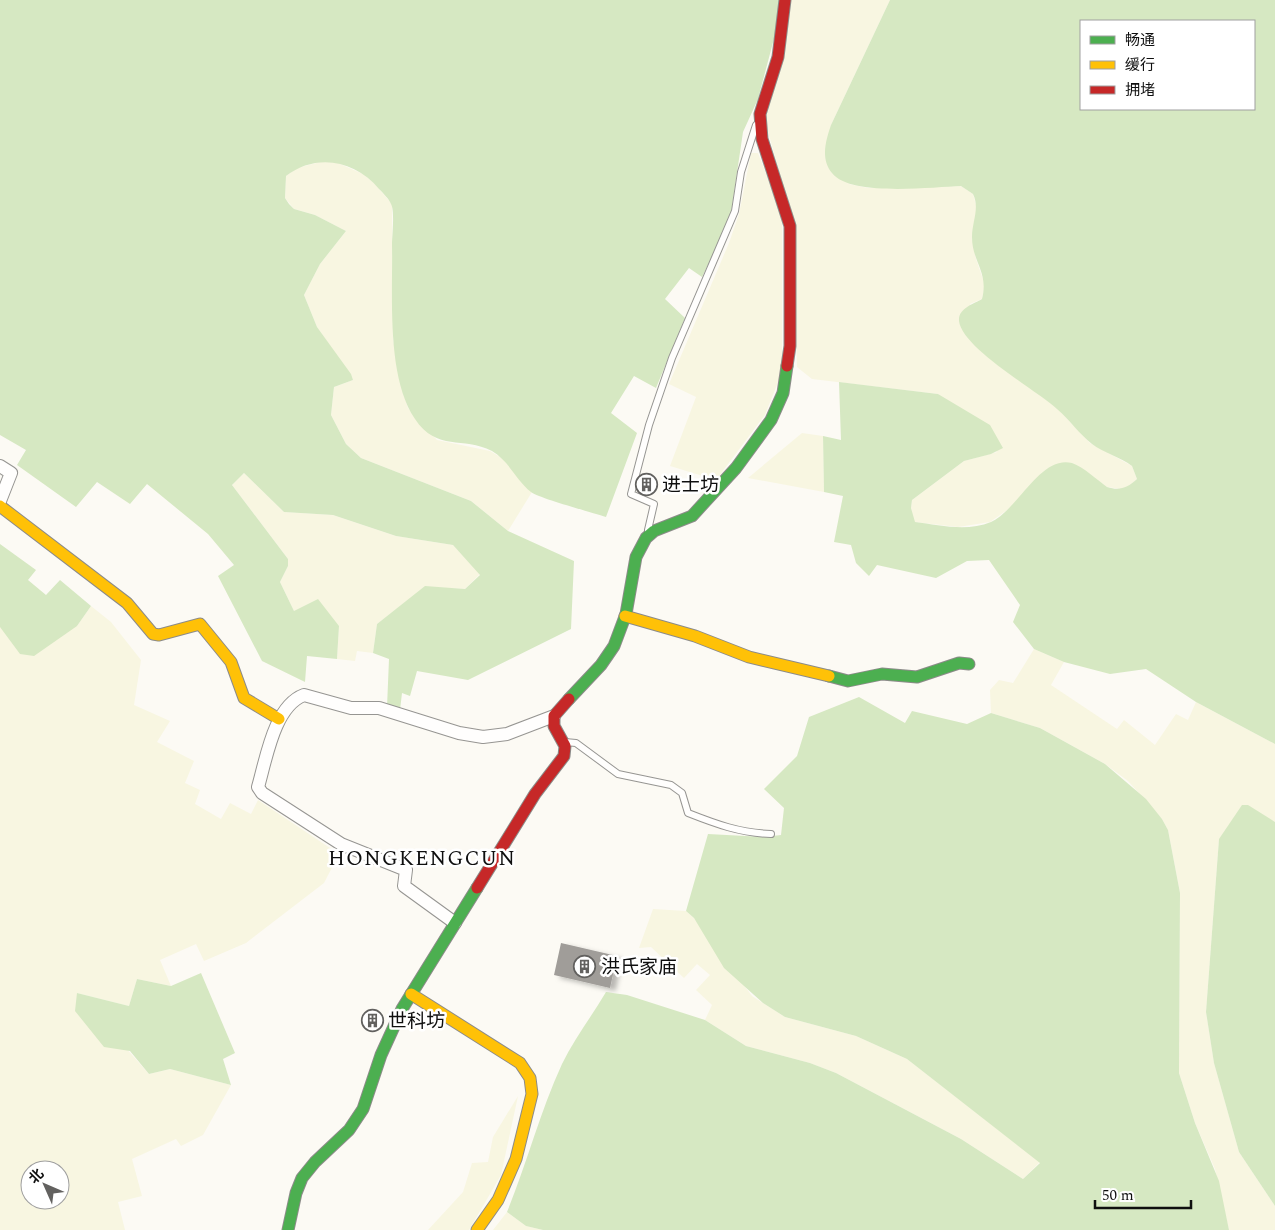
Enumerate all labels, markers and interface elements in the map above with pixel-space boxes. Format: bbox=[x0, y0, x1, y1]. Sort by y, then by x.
legend bbox=[1080, 20, 1255, 110]
text: 畅通 bbox=[1125, 29, 1155, 52]
text: 缓行 bbox=[1125, 54, 1155, 77]
text: 拥堵 bbox=[1125, 79, 1155, 102]
place label: 进士坊 bbox=[662, 471, 719, 500]
building icon: 进士坊 bbox=[634, 472, 658, 496]
district label: HONGKENGCUN bbox=[328, 843, 516, 875]
place label: 洪氏家庙 bbox=[601, 953, 677, 982]
building icon: 洪氏家庙 bbox=[573, 954, 597, 978]
place label: 世科坊 bbox=[388, 1007, 445, 1036]
building icon: 世科坊 bbox=[360, 1008, 384, 1032]
north arrow bbox=[20, 1160, 70, 1210]
text: 北 bbox=[24, 1164, 49, 1189]
scale bar bbox=[1095, 1178, 1191, 1210]
text: 50 m bbox=[1102, 1184, 1134, 1207]

